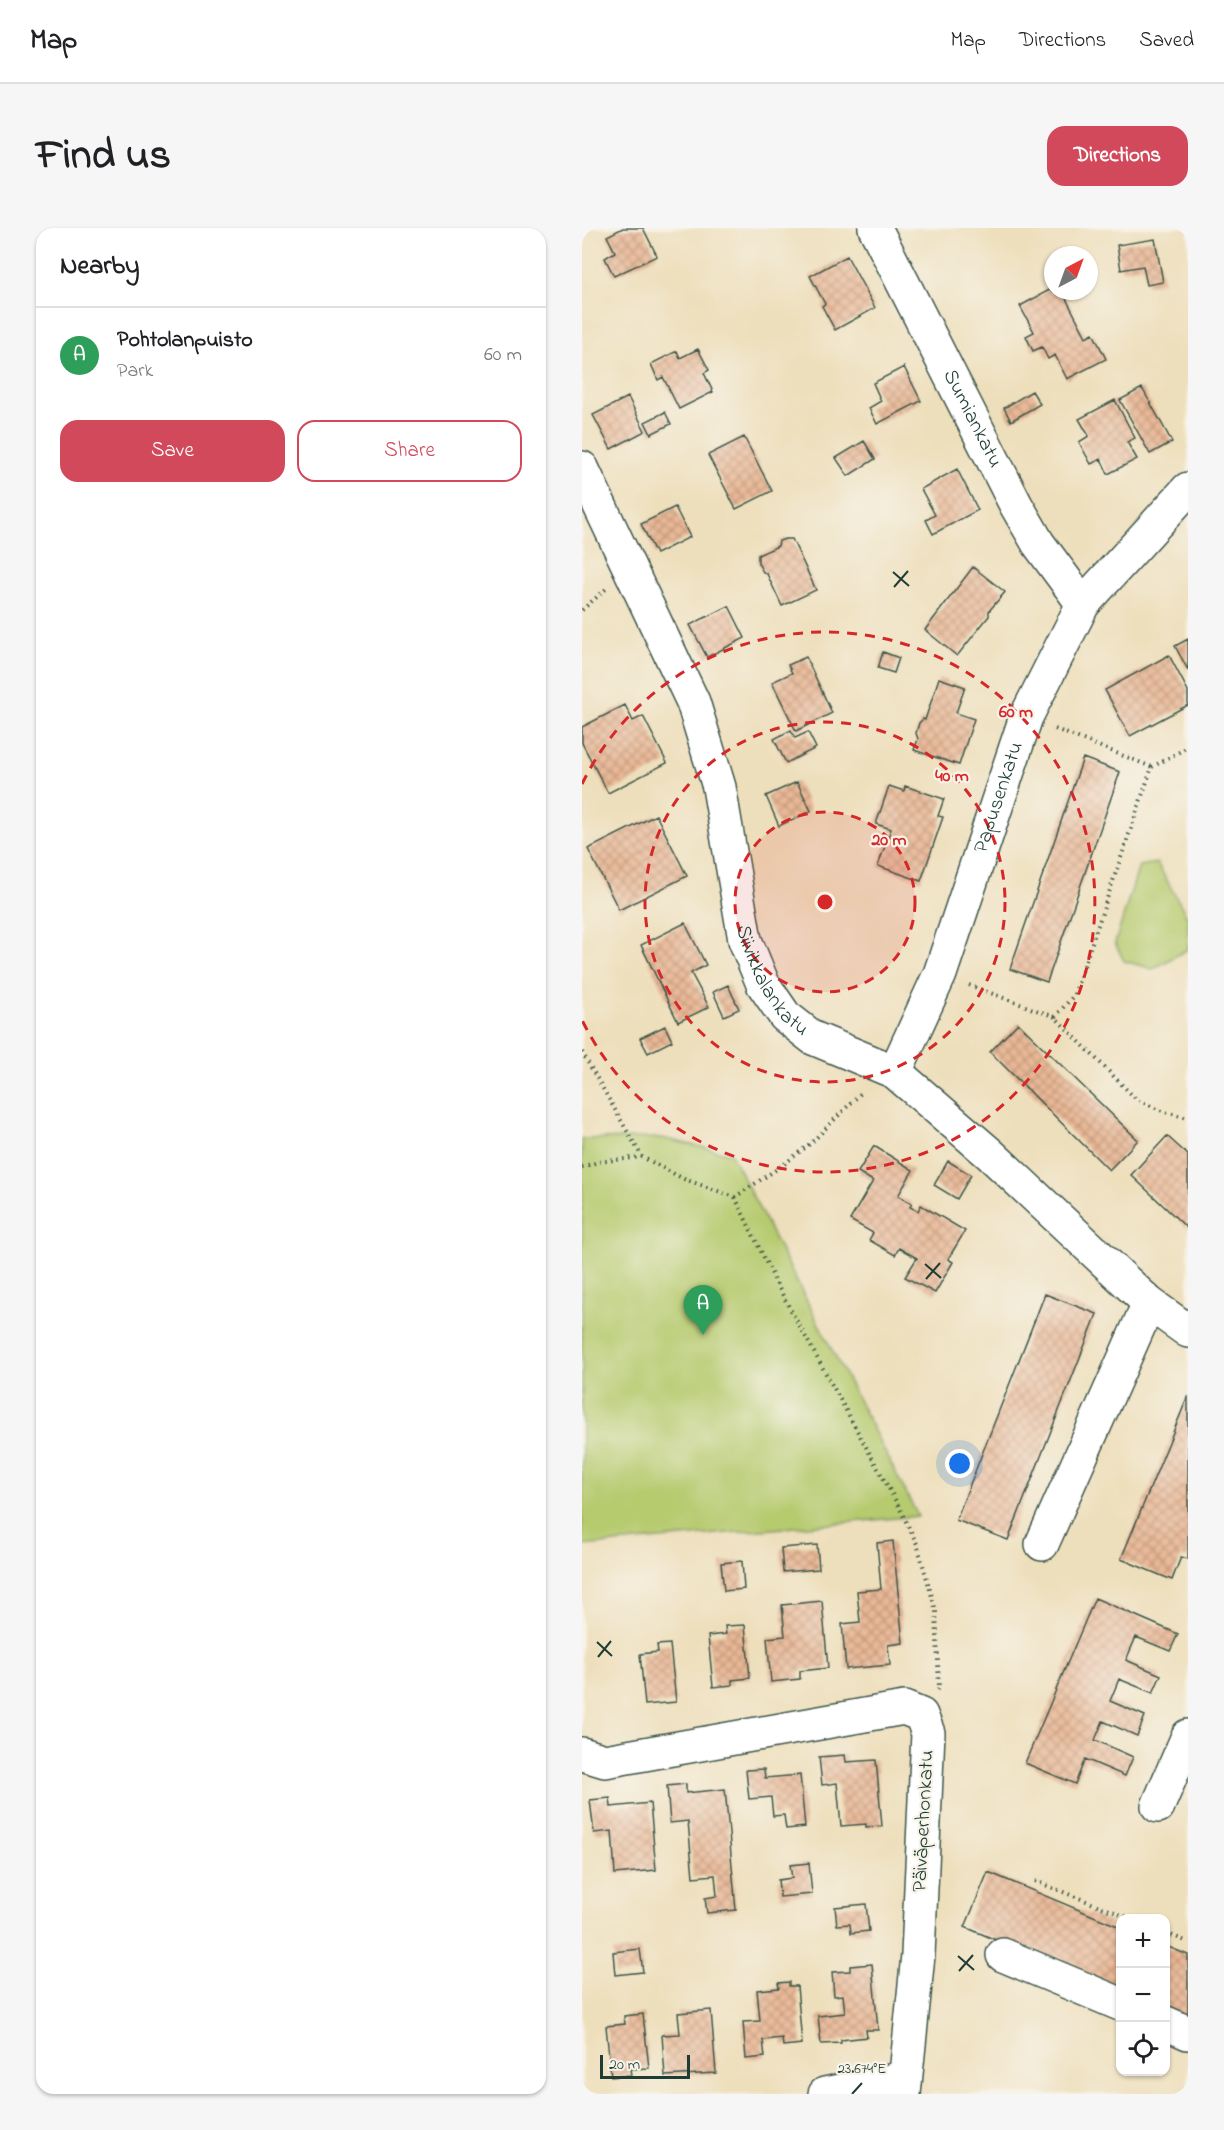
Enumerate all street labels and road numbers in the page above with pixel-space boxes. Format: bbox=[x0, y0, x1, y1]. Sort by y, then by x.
street label: Sumiankatu bbox=[934, 364, 1010, 473]
street label: Papusenkatu bbox=[966, 738, 1032, 857]
street label: Siivikkalankatu bbox=[728, 923, 815, 1044]
street label: Päiväperhonkatu bbox=[905, 1749, 943, 1893]

